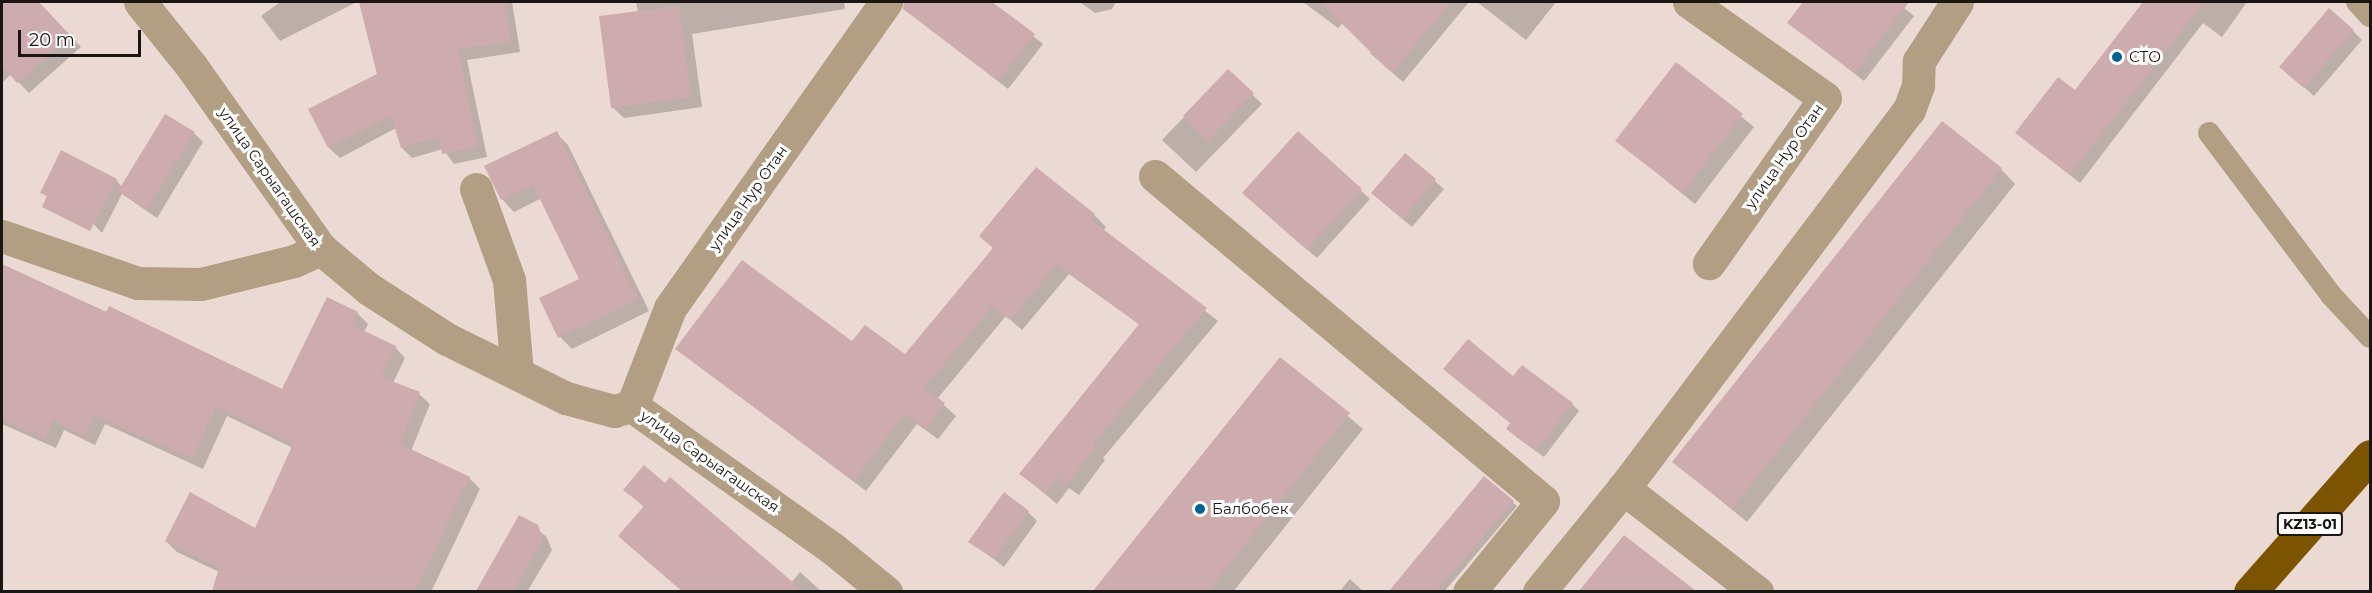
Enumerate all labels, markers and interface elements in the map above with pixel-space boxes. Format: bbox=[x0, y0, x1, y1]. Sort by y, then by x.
scale bar bbox=[21, 18, 144, 56]
text: 20 m bbox=[29, 29, 75, 51]
place label: СТО bbox=[2129, 48, 2161, 66]
marker: СТО bbox=[2110, 50, 2124, 64]
street label: улица Нур Отан bbox=[1741, 100, 1827, 212]
street label: улица Сарыагашская bbox=[215, 104, 325, 250]
street label: улица Нур Отан bbox=[705, 142, 791, 254]
street label: улица Сарыагашская bbox=[637, 406, 783, 516]
place label: Балбобек bbox=[1212, 500, 1288, 518]
marker: Балбобек bbox=[1193, 502, 1207, 516]
road number: KZ13-01 bbox=[2276, 513, 2344, 535]

